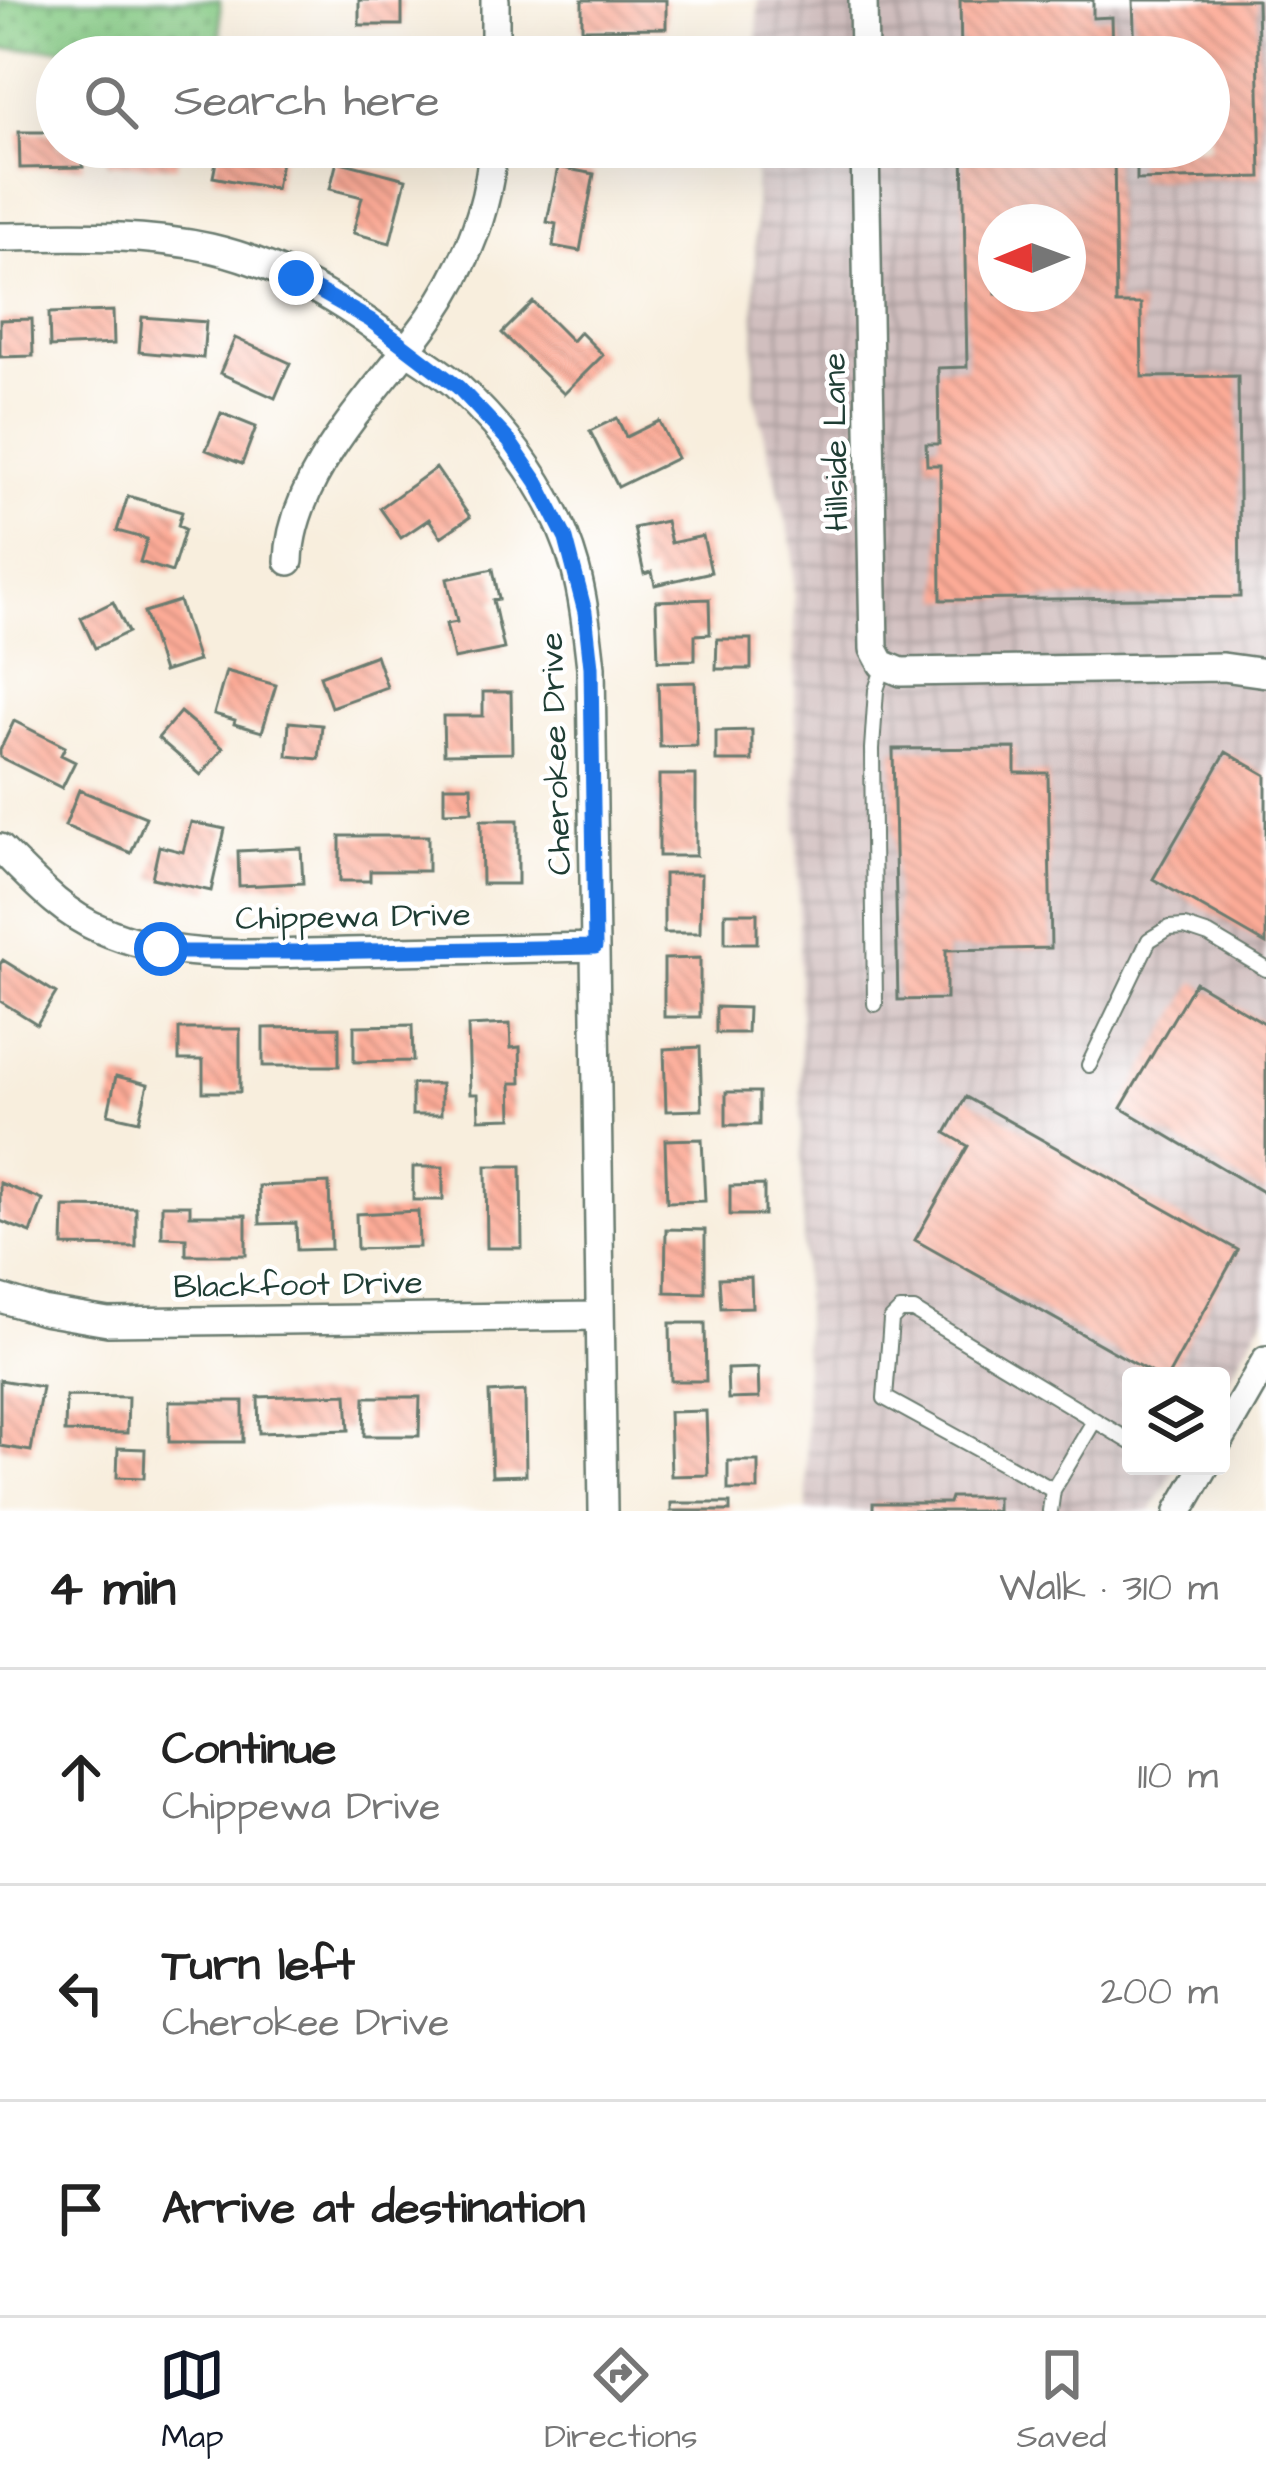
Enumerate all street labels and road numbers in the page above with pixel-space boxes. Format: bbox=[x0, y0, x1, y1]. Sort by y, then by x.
street label: Hillside Lane bbox=[811, 352, 861, 532]
street label: Cherokee Drive bbox=[529, 632, 583, 876]
street label: Chippewa Drive bbox=[235, 892, 471, 942]
street label: Blackfoot Drive bbox=[173, 1260, 423, 1310]

